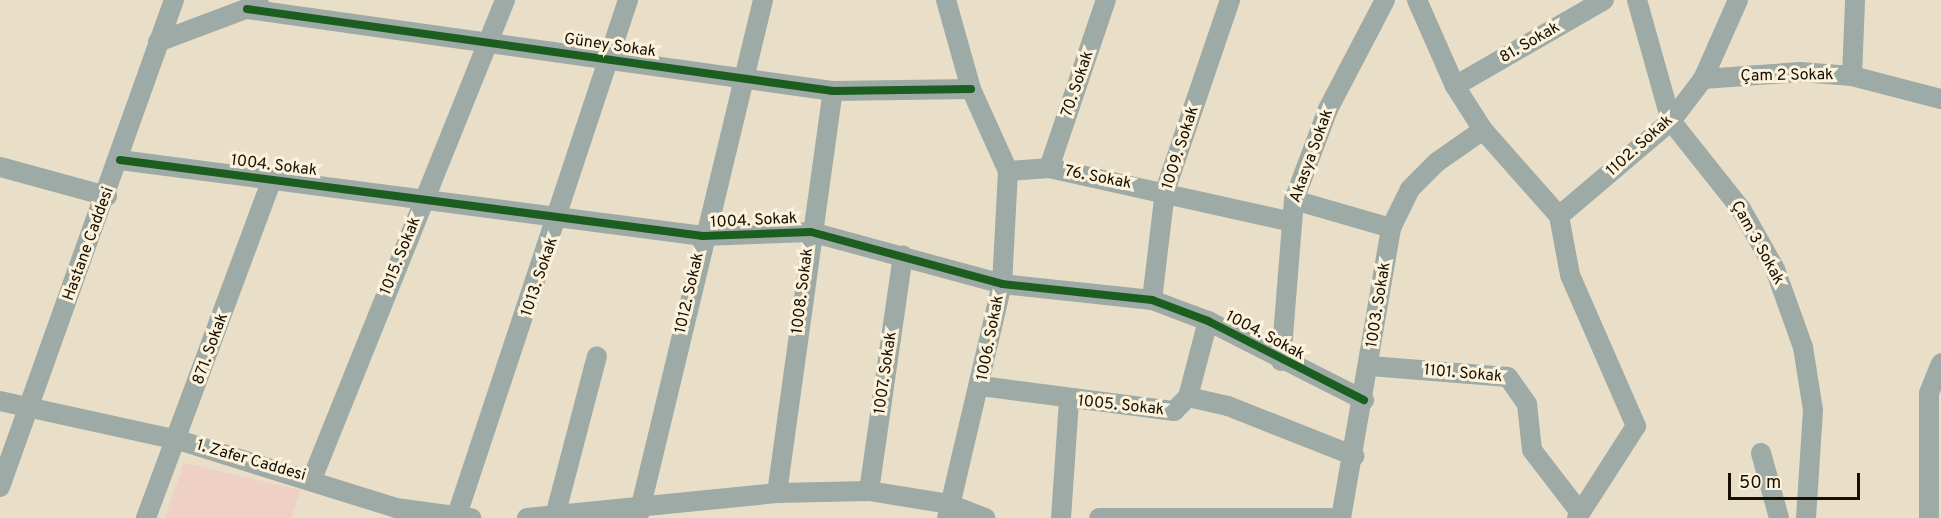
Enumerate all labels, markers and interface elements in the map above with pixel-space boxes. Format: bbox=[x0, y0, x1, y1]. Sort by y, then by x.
street label: 81. Sokak bbox=[1497, 18, 1563, 68]
street label: Güney Sokak bbox=[563, 30, 657, 62]
street label: 70. Sokak bbox=[1058, 48, 1098, 120]
street label: Çam 2 Sokak bbox=[1740, 66, 1834, 86]
street label: 1009. Sokak bbox=[1159, 104, 1203, 192]
street label: Akasya Sokak bbox=[1286, 107, 1338, 205]
street label: 1102. Sokak bbox=[1603, 111, 1677, 181]
street label: 1004. Sokak bbox=[230, 151, 318, 181]
street label: 76. Sokak bbox=[1063, 162, 1133, 194]
street label: Hastane Caddesi bbox=[60, 185, 118, 303]
street label: Çam 3 Sokak bbox=[1726, 198, 1788, 288]
street label: 1004. Sokak bbox=[710, 209, 798, 233]
street label: 1015. Sokak bbox=[377, 214, 425, 298]
street label: 1013. Sokak bbox=[518, 235, 562, 319]
street label: 1008. Sokak bbox=[788, 247, 818, 335]
street label: 1012. Sokak bbox=[671, 251, 709, 335]
street label: 1003. Sokak bbox=[1363, 261, 1395, 349]
street label: 1006. Sokak bbox=[973, 294, 1009, 382]
street label: 1004. Sokak bbox=[1222, 307, 1308, 365]
street label: 871. Sokak bbox=[189, 311, 233, 387]
street label: 1007. Sokak bbox=[871, 330, 901, 416]
street label: 1101. Sokak bbox=[1423, 361, 1503, 387]
street label: 1005. Sokak bbox=[1077, 392, 1165, 420]
street label: 1. Zafer Caddesi bbox=[194, 436, 308, 486]
scale bar bbox=[1731, 461, 1863, 499]
text: 50 m bbox=[1739, 472, 1781, 495]

